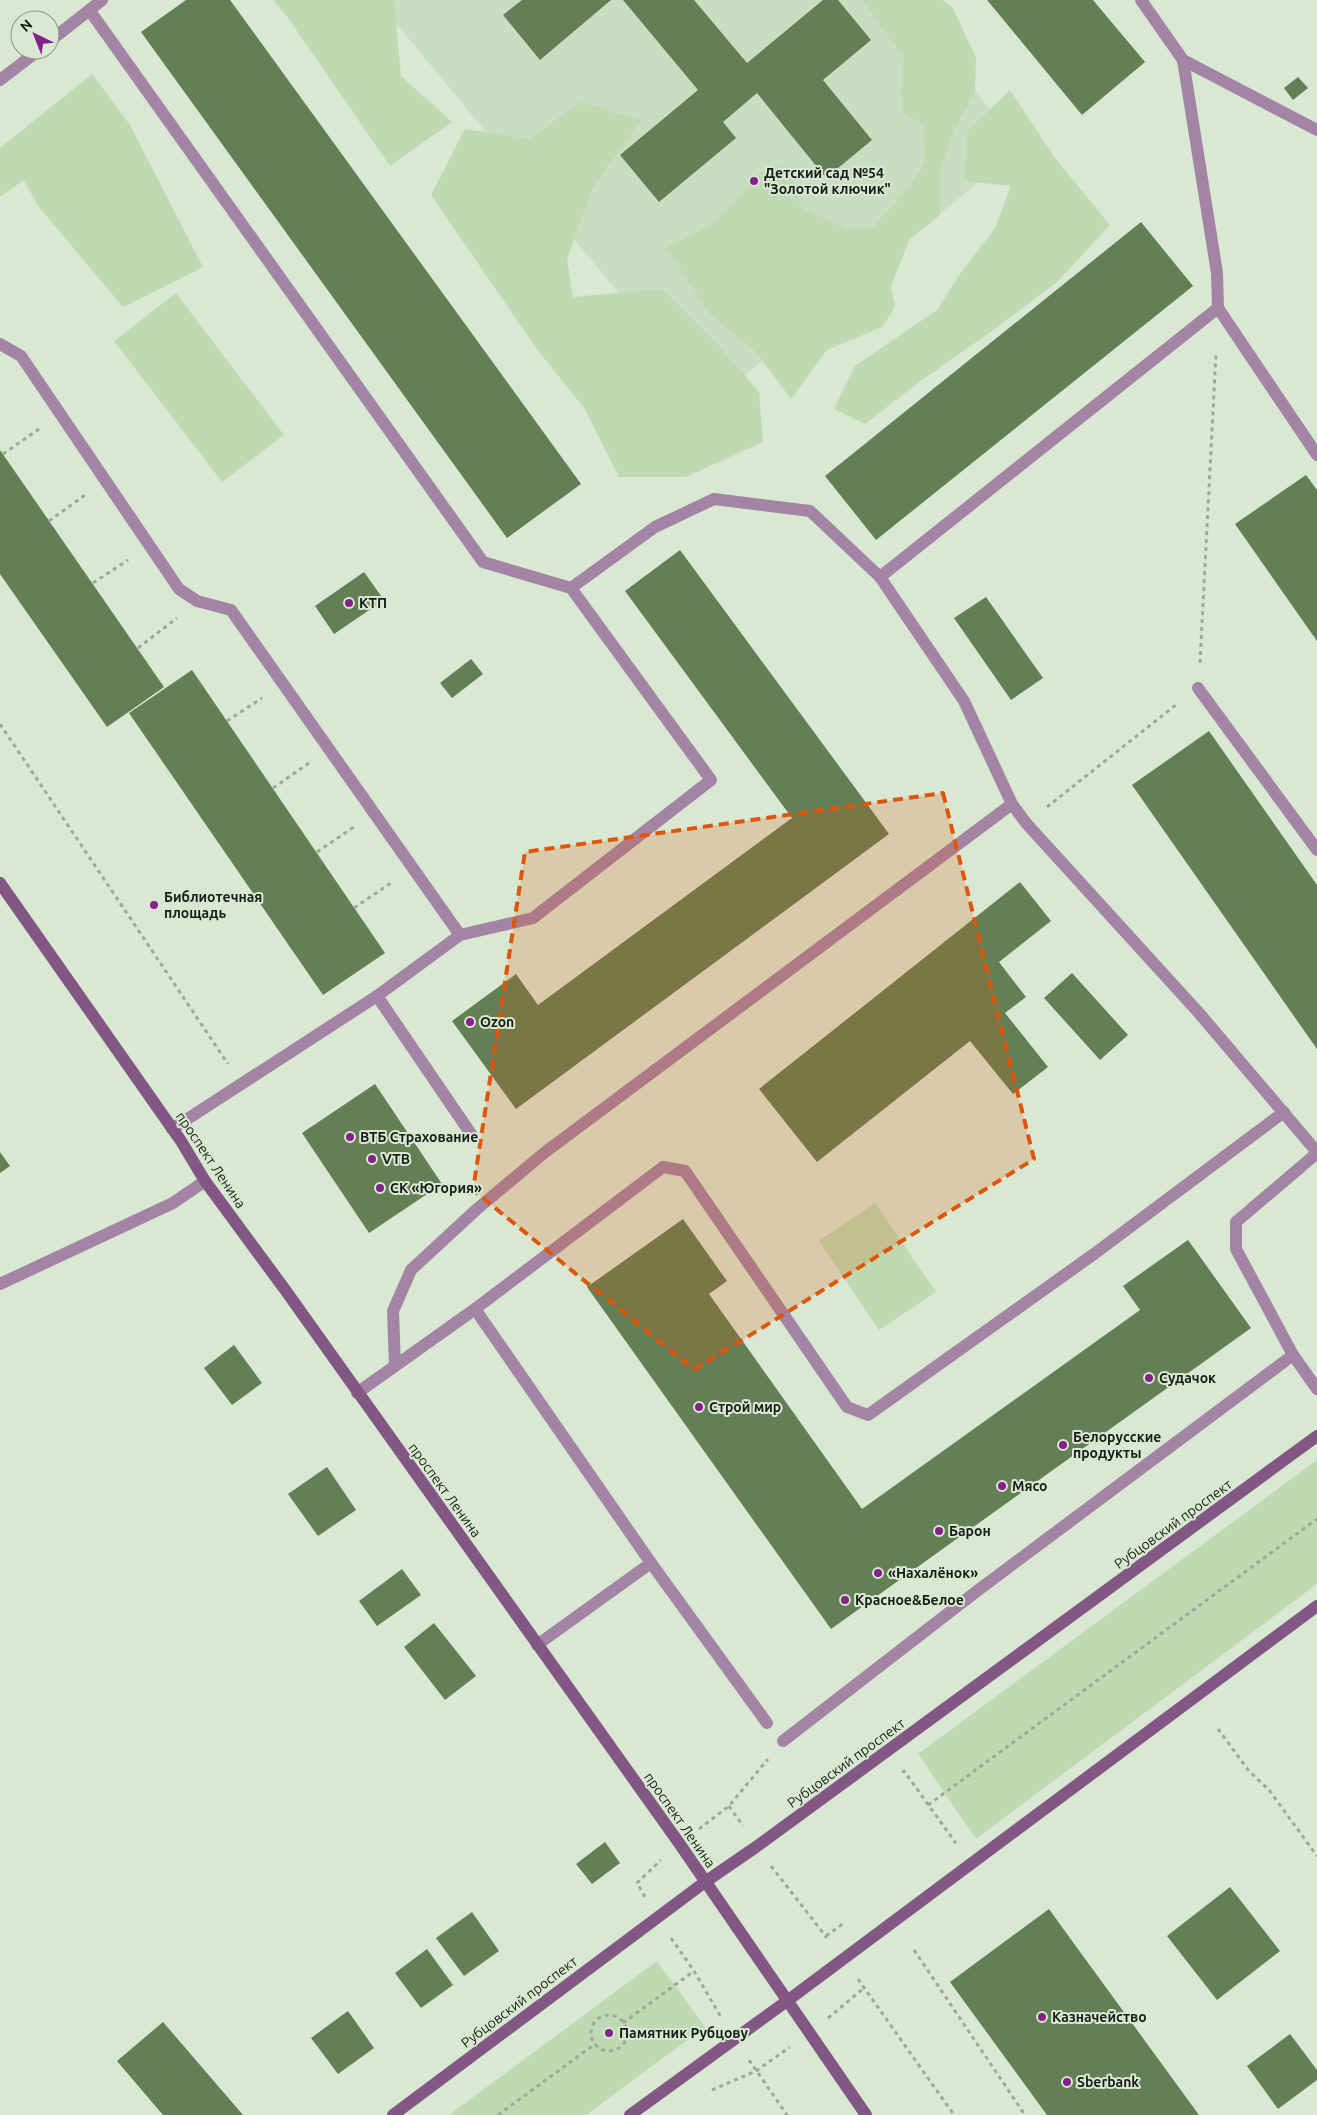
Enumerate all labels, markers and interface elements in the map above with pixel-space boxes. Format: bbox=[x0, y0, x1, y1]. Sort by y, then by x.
north arrow bbox=[10, 10, 60, 60]
text: N bbox=[17, 16, 35, 35]
place label: Детский сад №54 "Золотой ключик" bbox=[764, 165, 891, 197]
marker: Детский сад №54 "Золотой ключик" bbox=[748, 175, 760, 187]
place label: КТП bbox=[359, 595, 387, 611]
marker: КТП bbox=[343, 597, 355, 609]
place label: Библиотечная площадь bbox=[164, 889, 262, 921]
marker: Библиотечная площадь bbox=[148, 899, 160, 911]
place label: Ozon bbox=[480, 1014, 514, 1030]
marker: Ozon bbox=[464, 1016, 476, 1028]
street label: проспект Ленина bbox=[173, 1109, 249, 1211]
place label: ВТБ Страхование bbox=[360, 1129, 478, 1145]
marker: ВТБ Страхование bbox=[344, 1131, 356, 1143]
place label: VTB bbox=[382, 1151, 410, 1167]
marker: VTB bbox=[366, 1153, 378, 1165]
place label: СК «Югория» bbox=[390, 1180, 482, 1196]
marker: СК «Югория» bbox=[374, 1182, 386, 1194]
place label: Судачок bbox=[1159, 1370, 1216, 1386]
marker: Судачок bbox=[1143, 1372, 1155, 1384]
place label: Строй мир bbox=[709, 1399, 781, 1415]
marker: Строй мир bbox=[693, 1401, 705, 1413]
place label: Белорусские продукты bbox=[1073, 1429, 1161, 1461]
marker: Белорусские продукты bbox=[1057, 1439, 1069, 1451]
street label: проспект Ленина bbox=[405, 1440, 485, 1540]
street label: Рубцовский проспект bbox=[1111, 1476, 1235, 1572]
place label: Мясо bbox=[1012, 1478, 1048, 1494]
marker: Мясо bbox=[996, 1480, 1008, 1492]
place label: Барон bbox=[949, 1523, 991, 1539]
marker: Барон bbox=[933, 1525, 945, 1537]
place label: «Нахалёнок» bbox=[888, 1565, 978, 1581]
marker: «Нахалёнок» bbox=[872, 1567, 884, 1579]
place label: Красное&Белое bbox=[855, 1592, 964, 1608]
marker: Красное&Белое bbox=[839, 1594, 851, 1606]
street label: Рубцовский проспект bbox=[784, 1715, 908, 1811]
street label: проспект Ленина bbox=[641, 1769, 719, 1871]
street label: Рубцовский проспект bbox=[458, 1953, 580, 2051]
place label: Казначейство bbox=[1052, 2009, 1147, 2025]
marker: Казначейство bbox=[1036, 2011, 1048, 2023]
place label: Памятник Рубцову bbox=[619, 2025, 749, 2041]
marker: Памятник Рубцову bbox=[603, 2027, 615, 2039]
place label: Sberbank bbox=[1077, 2074, 1139, 2090]
marker: Sberbank bbox=[1061, 2076, 1073, 2088]

